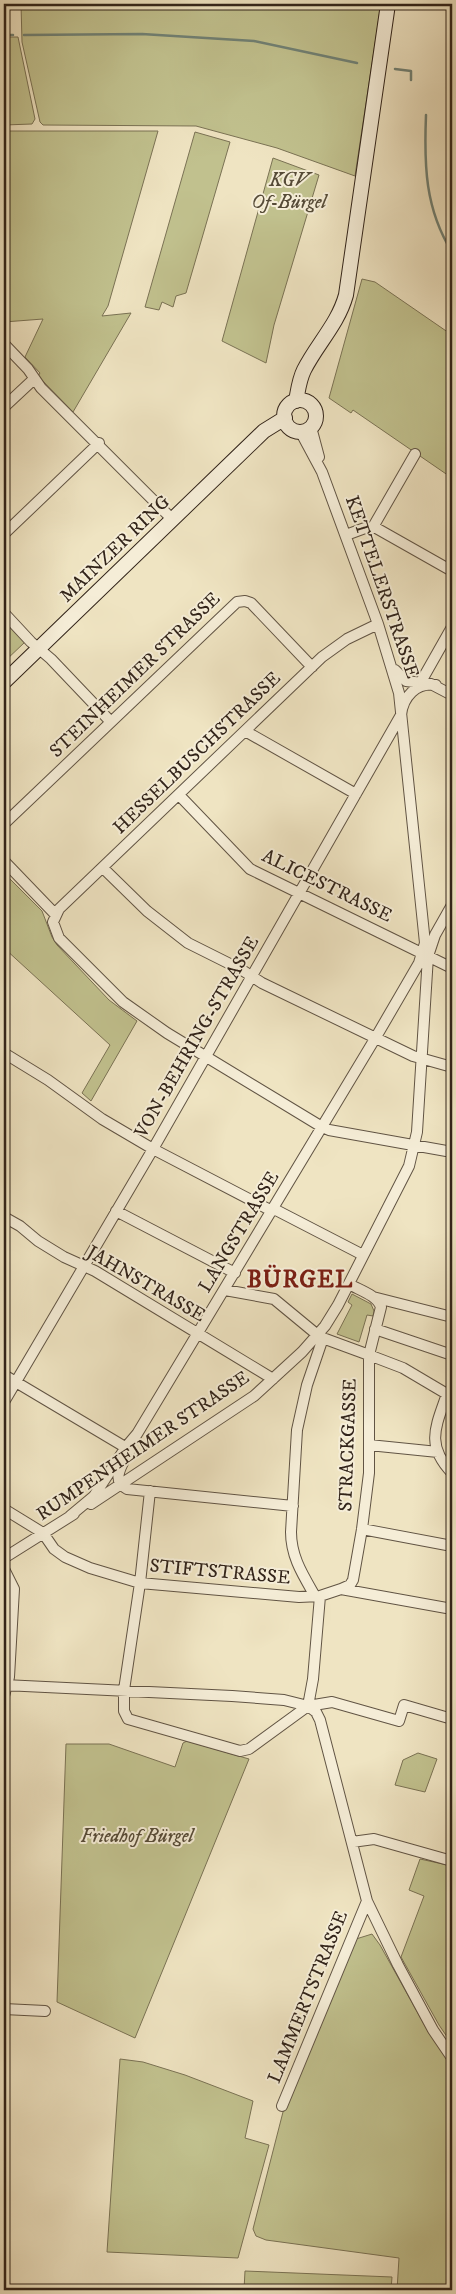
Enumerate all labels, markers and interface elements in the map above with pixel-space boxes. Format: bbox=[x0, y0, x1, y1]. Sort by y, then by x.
park label: KGV Of-Bürgel bbox=[252, 169, 328, 214]
street label: MAINZER RING bbox=[55, 491, 175, 607]
street label: KETTELERSTRASSE bbox=[340, 493, 424, 681]
street label: STEINHEIMER STRASSE bbox=[45, 587, 225, 763]
street label: HESSELBUSCHSTRASSE bbox=[108, 667, 286, 839]
street label: ALICESTRASSE bbox=[258, 845, 396, 927]
street label: VON-BEHRING-STRASSE bbox=[129, 932, 264, 1143]
street label: LANGSTRASSE bbox=[194, 1167, 284, 1297]
street label: JAHNSTRASSE bbox=[81, 1240, 209, 1327]
district label: BÜRGEL bbox=[247, 1264, 353, 1295]
street label: RUMPENHEIMER STRASSE bbox=[32, 1366, 254, 1526]
street label: STRACKGASSE bbox=[334, 1378, 362, 1512]
street label: STIFTSTRASSE bbox=[149, 1554, 291, 1590]
park label: Friedhof Bürgel bbox=[81, 1825, 195, 1848]
street label: LAMMERTSTRASSE bbox=[263, 1907, 353, 2087]

